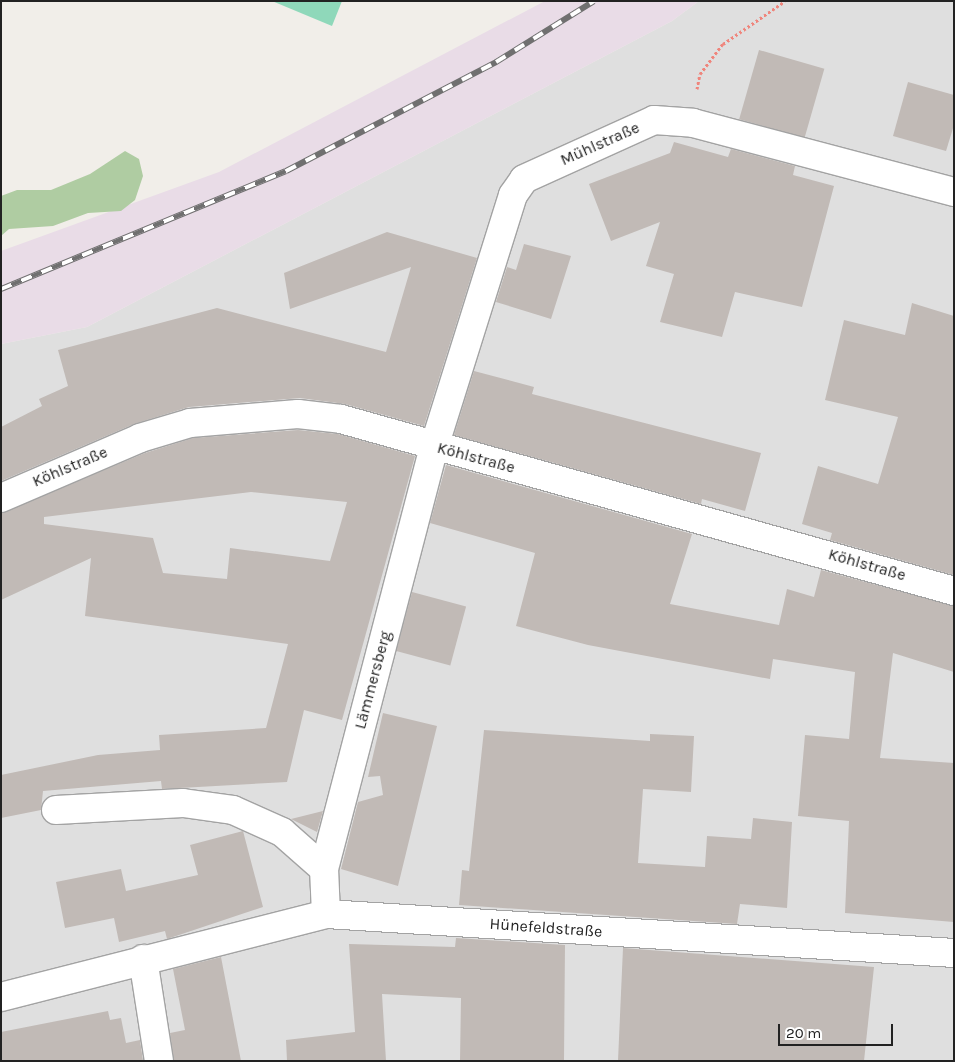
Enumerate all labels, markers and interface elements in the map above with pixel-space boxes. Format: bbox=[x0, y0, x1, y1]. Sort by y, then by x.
street label: Mühlstraße bbox=[558, 118, 642, 170]
street label: Köhlstraße bbox=[435, 438, 517, 478]
street label: Köhlstraße bbox=[30, 443, 110, 491]
street label: Köhlstraße bbox=[826, 545, 908, 585]
street label: Lämmersberg bbox=[351, 629, 395, 731]
street label: Hünefeldstraße bbox=[489, 914, 603, 942]
scale bar bbox=[780, 1014, 895, 1046]
text: 20 m bbox=[786, 1024, 821, 1042]

